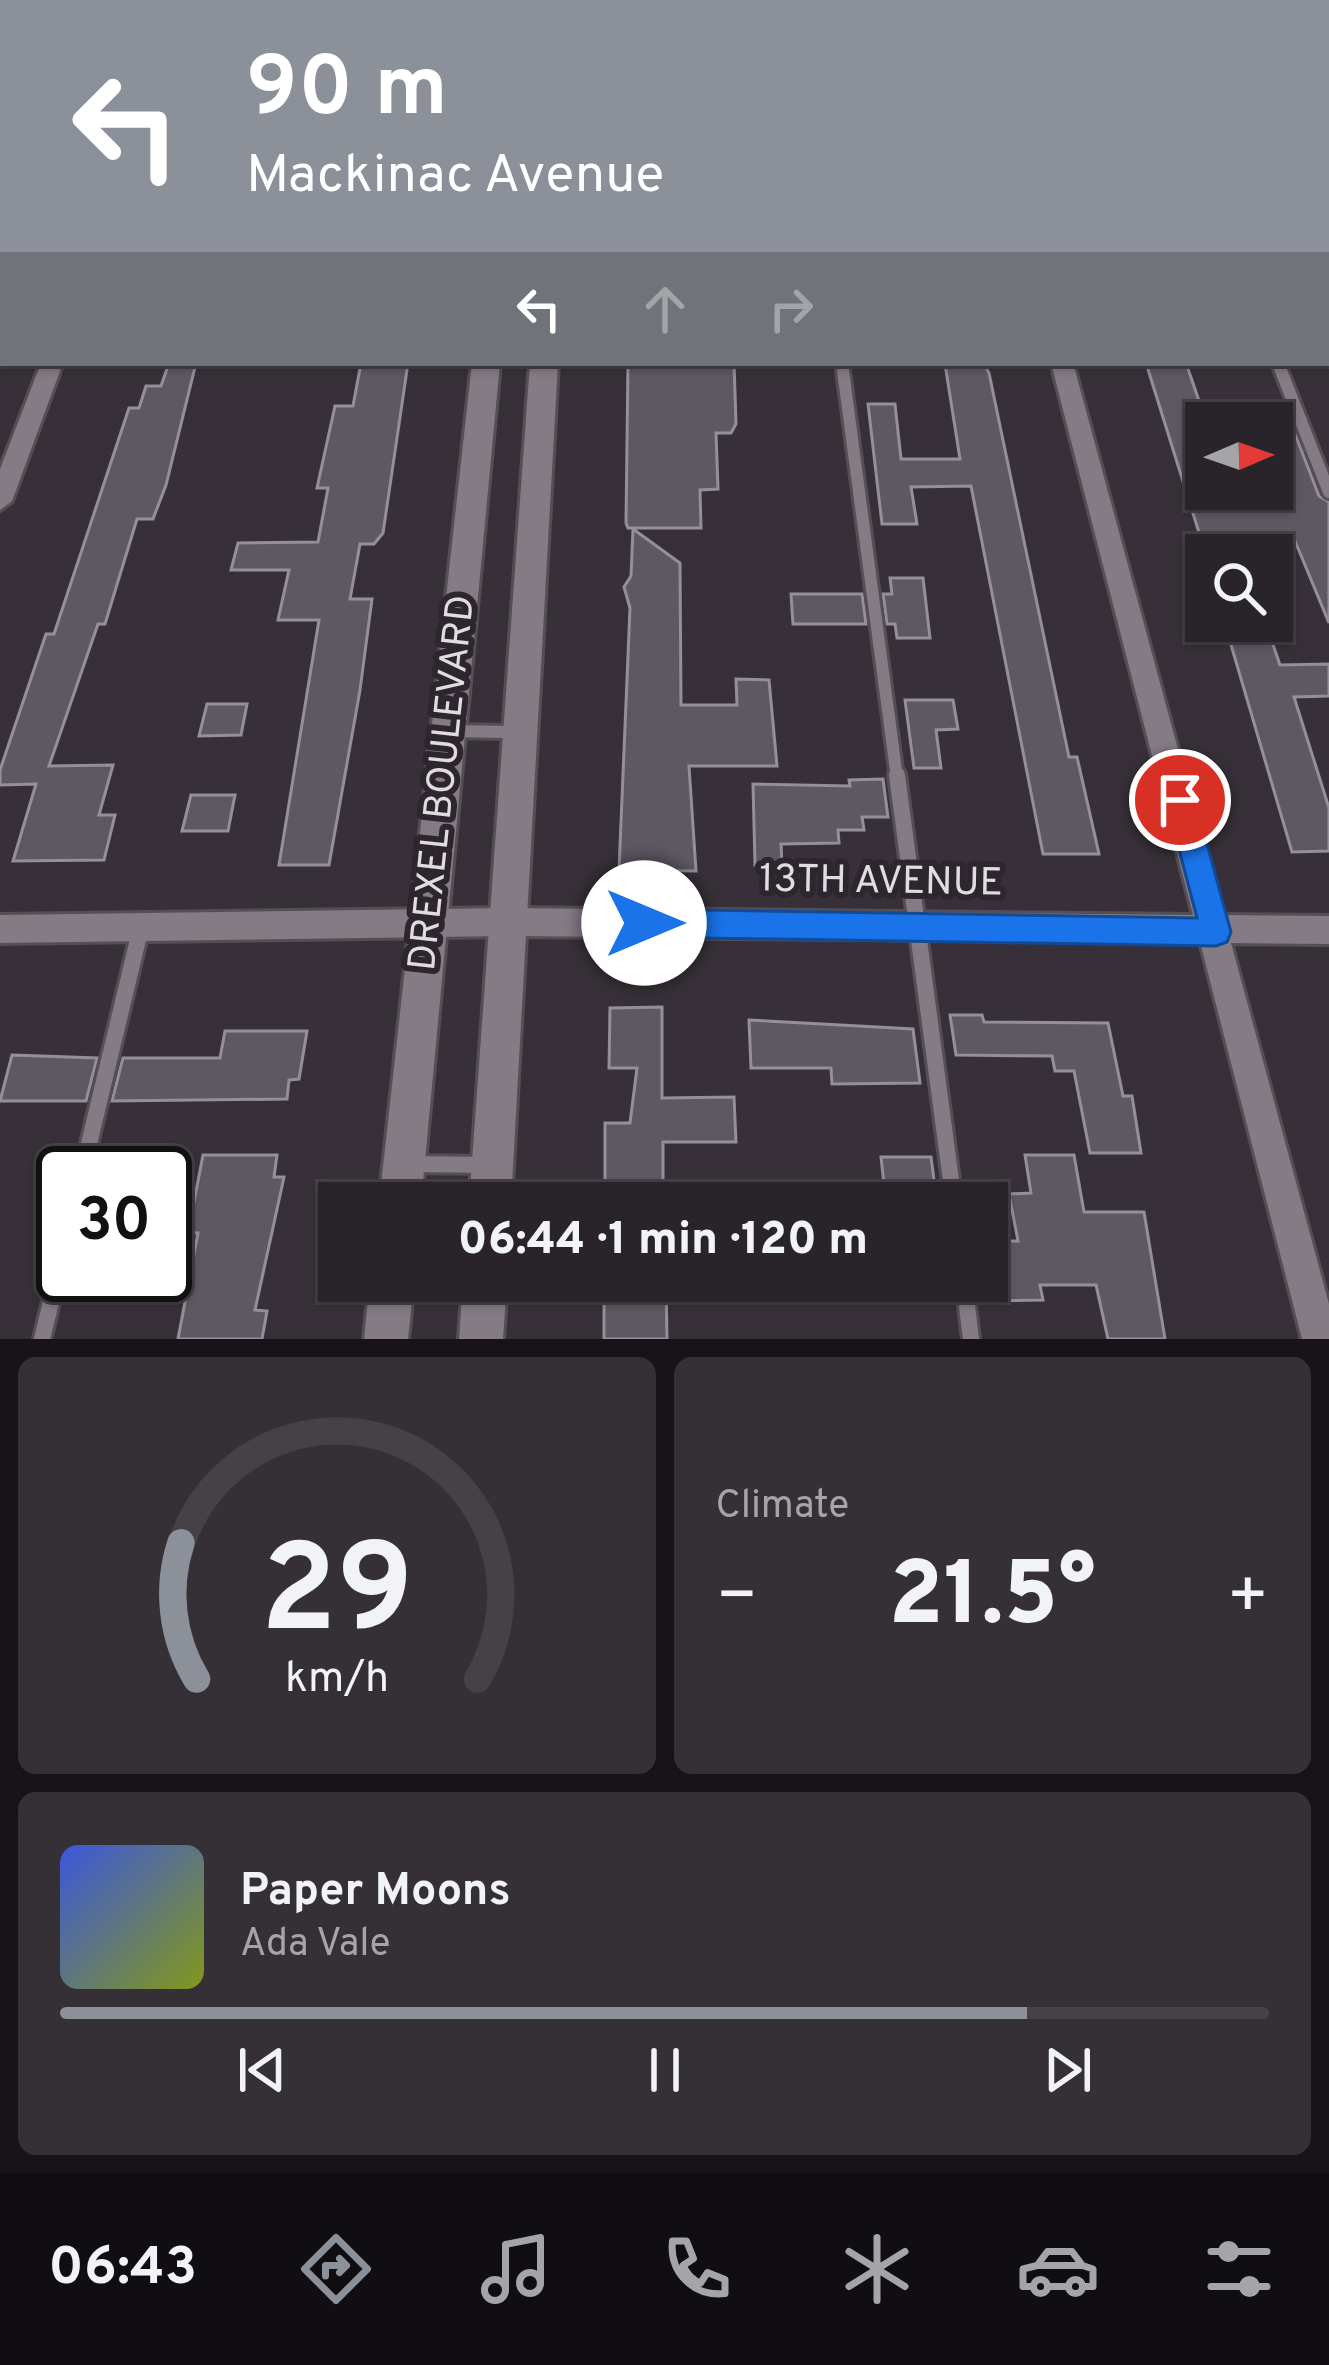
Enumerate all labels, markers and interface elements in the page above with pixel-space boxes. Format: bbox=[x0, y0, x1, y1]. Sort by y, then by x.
text: 90 m bbox=[246, 39, 448, 145]
icon: left bbox=[48, 48, 204, 204]
text: Mackinac Avenue bbox=[246, 143, 664, 212]
icon: left bbox=[506, 276, 572, 342]
icon: ahead bbox=[632, 276, 698, 342]
icon: right bbox=[758, 276, 824, 342]
north arrow bbox=[1185, 402, 1293, 510]
map controls bbox=[1185, 402, 1293, 642]
button: search bbox=[1185, 534, 1293, 642]
street label: DREXEL BOULEVARD bbox=[400, 593, 488, 973]
pin bbox=[1129, 749, 1231, 851]
icon: arrive bbox=[1147, 767, 1213, 833]
street label: 13TH AVENUE bbox=[759, 856, 1003, 910]
position arrow bbox=[581, 860, 707, 986]
speed limit sign: 30 bbox=[36, 1146, 192, 1302]
text: 06:44 · 1 min · 120 m bbox=[458, 1213, 868, 1270]
text: Climate bbox=[716, 1483, 849, 1532]
text: 29 bbox=[260, 1518, 413, 1676]
text: 21.5° bbox=[889, 1543, 1096, 1656]
text: − bbox=[716, 1558, 758, 1641]
text: + bbox=[1226, 1558, 1269, 1641]
text: km/h bbox=[285, 1652, 389, 1706]
text: Paper Moons bbox=[240, 1864, 511, 1921]
text: Ada Vale bbox=[240, 1921, 391, 1970]
icon: previous bbox=[229, 2037, 295, 2103]
icon: pause bbox=[632, 2037, 698, 2103]
icon: next bbox=[1035, 2037, 1101, 2103]
icon: directions bbox=[294, 2227, 378, 2311]
icon: music bbox=[474, 2227, 558, 2311]
icon: phone bbox=[655, 2227, 739, 2311]
icon: climate bbox=[835, 2227, 919, 2311]
icon: car bbox=[1016, 2227, 1100, 2311]
icon: filters bbox=[1197, 2227, 1281, 2311]
text: 06:43 bbox=[48, 2235, 197, 2304]

